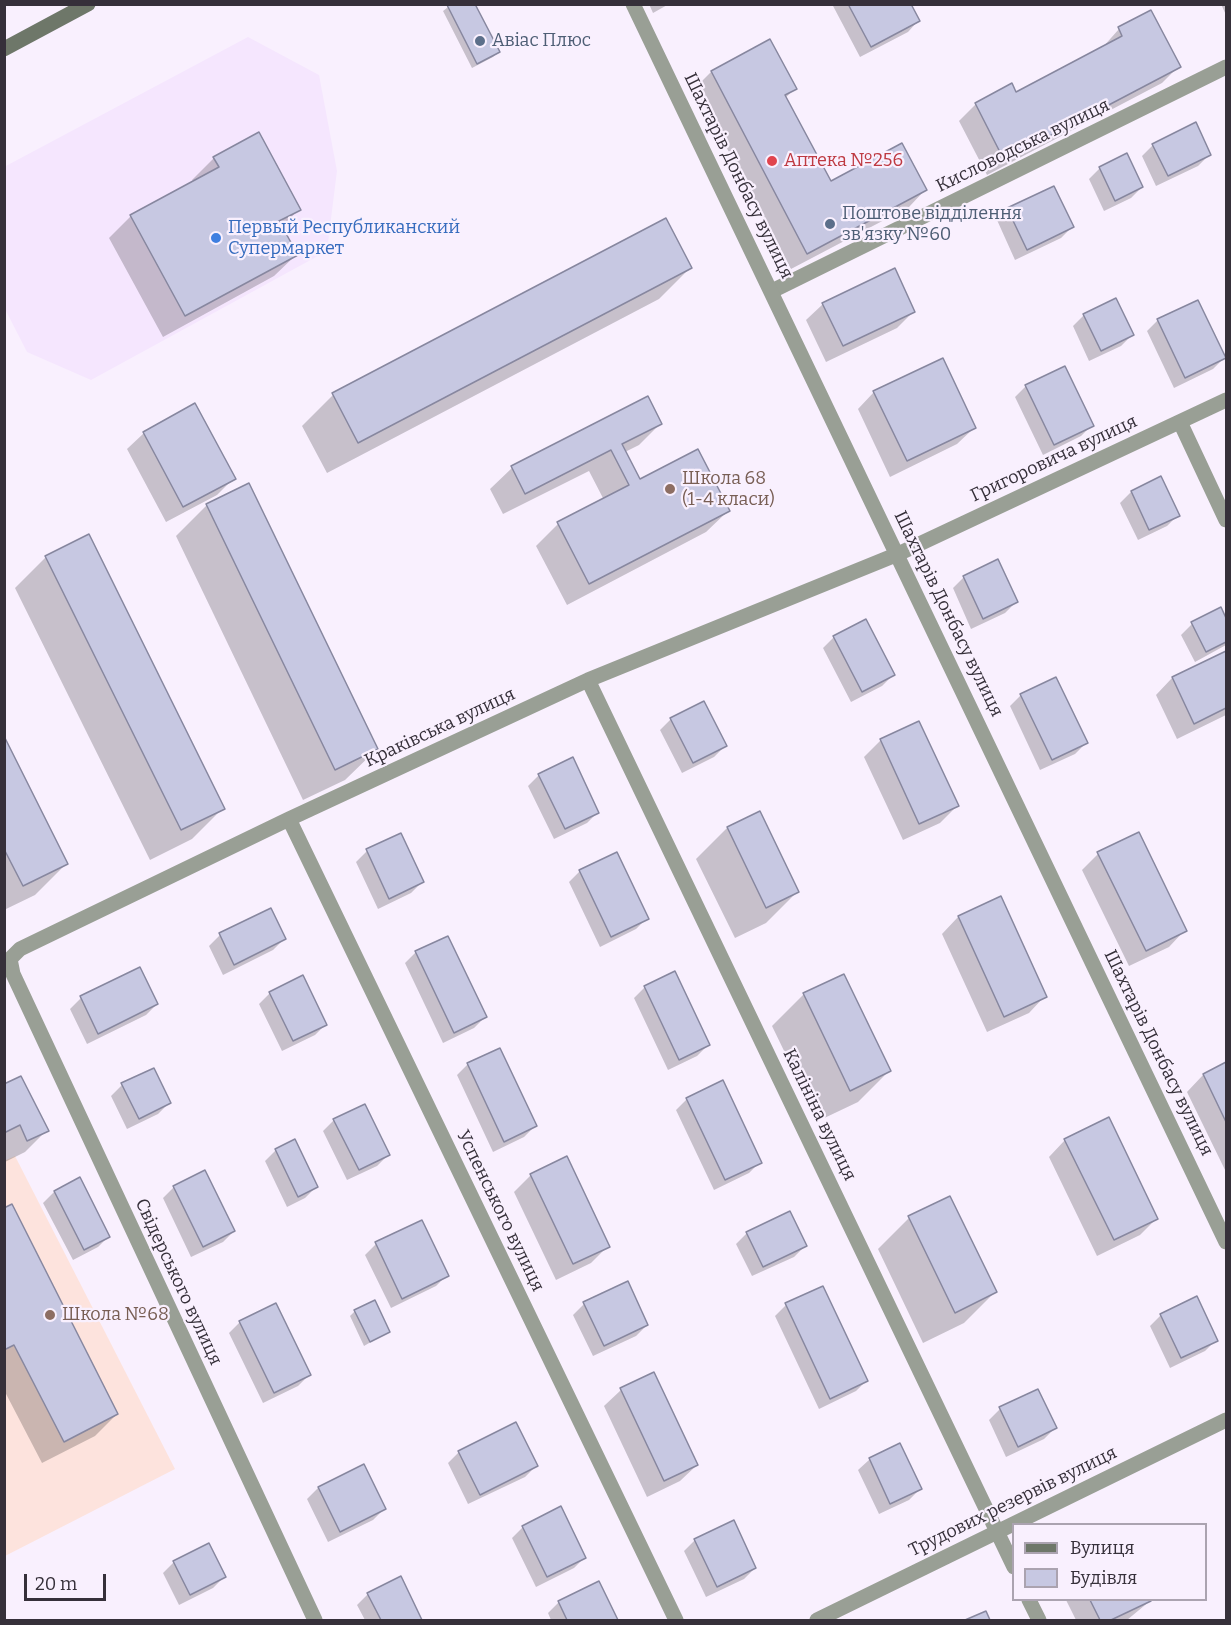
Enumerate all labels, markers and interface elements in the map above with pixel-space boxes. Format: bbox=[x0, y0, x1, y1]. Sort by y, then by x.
place label: Авіас Плюс bbox=[492, 30, 591, 52]
marker: Авіас Плюс bbox=[473, 34, 487, 48]
street label: Шахтарів Донбасу вулиця bbox=[679, 70, 797, 282]
street label: Кисловодська вулиця bbox=[933, 95, 1113, 197]
place label: Аптека №256 bbox=[784, 150, 903, 172]
marker: Аптека №256 bbox=[765, 154, 779, 168]
place label: Поштове відділення зв'язку №60 bbox=[842, 203, 1022, 246]
place label: Первый Республиканский Супермаркет bbox=[228, 217, 460, 260]
marker: Поштове відділення зв'язку №60 bbox=[823, 217, 837, 231]
marker: Первый Республиканский Супермаркет bbox=[209, 231, 223, 245]
street label: Григоровича вулиця bbox=[967, 411, 1141, 507]
place label: Школа 68 (1-4 класи) bbox=[682, 468, 775, 510]
marker: Школа 68 (1-4 класи) bbox=[663, 482, 677, 496]
street label: Шахтарів Донбасу вулиця bbox=[889, 508, 1007, 720]
street label: Краківська вулиця bbox=[361, 684, 519, 772]
street label: Шахтарів Донбасу вулиця bbox=[1099, 947, 1217, 1159]
street label: Калініна вулиця bbox=[778, 1046, 860, 1184]
street label: Успенського вулиця bbox=[452, 1127, 548, 1295]
street label: Свідерського вулиця bbox=[130, 1195, 226, 1369]
place label: Школа №68 bbox=[62, 1304, 169, 1326]
marker: Школа №68 bbox=[43, 1308, 57, 1322]
street label: Трудових резервів вулиця bbox=[906, 1442, 1120, 1562]
legend bbox=[1012, 1523, 1207, 1601]
text: Вулиця bbox=[1070, 1537, 1134, 1559]
scale bar bbox=[27, 1562, 110, 1600]
text: Будівля bbox=[1070, 1567, 1137, 1589]
text: 20 m bbox=[35, 1573, 77, 1595]

